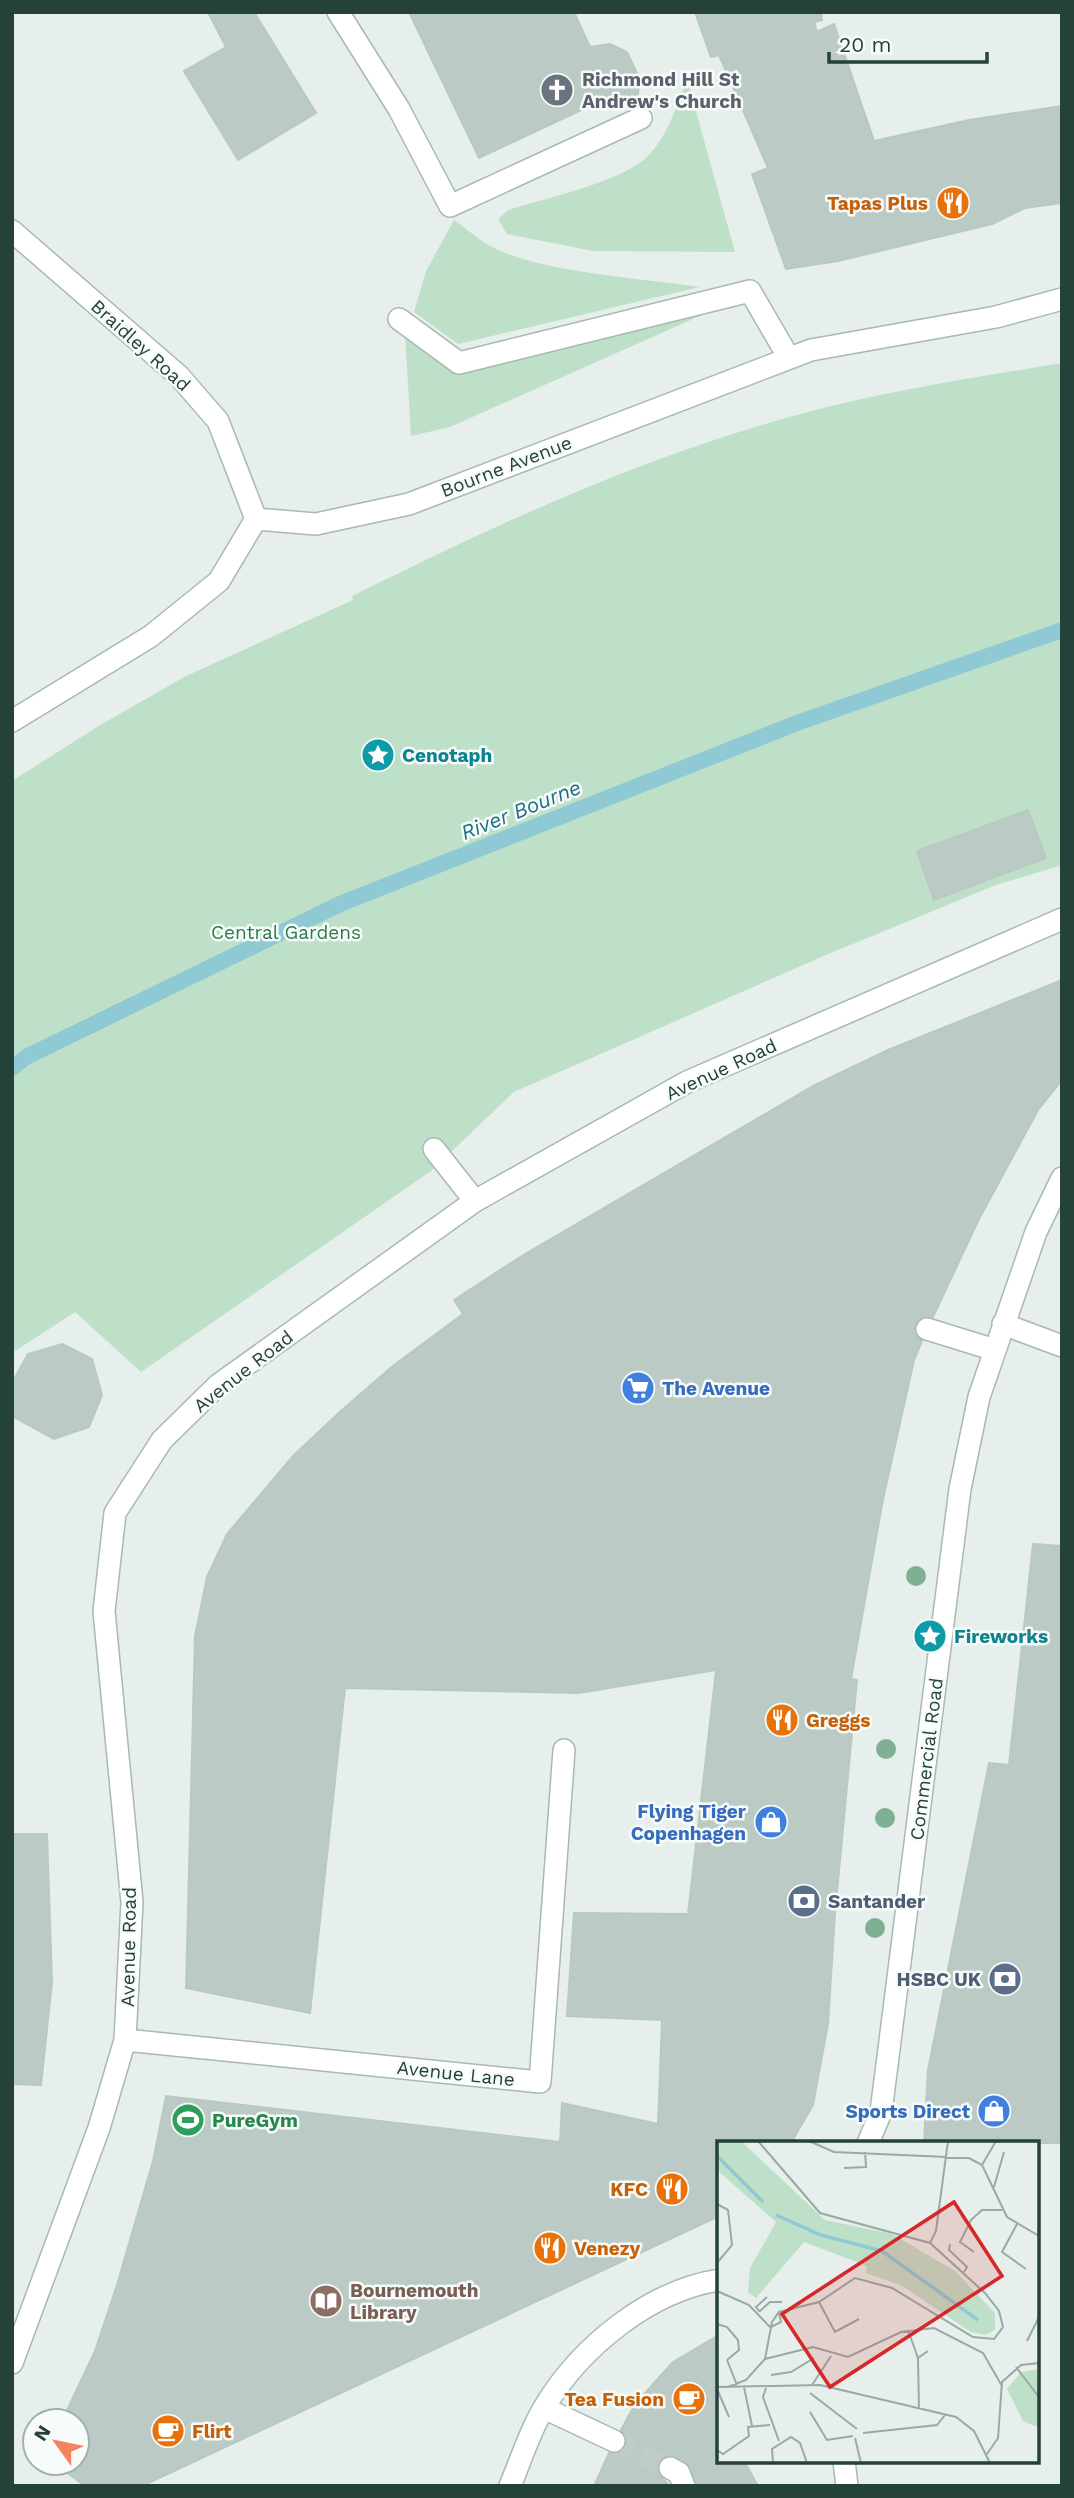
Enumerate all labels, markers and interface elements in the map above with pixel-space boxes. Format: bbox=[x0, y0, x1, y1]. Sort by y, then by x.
scale bar bbox=[829, 21, 986, 65]
text: 20 m bbox=[839, 32, 891, 57]
place label: Richmond Hill St Andrew's Church bbox=[582, 68, 742, 113]
church icon: Richmond Hill St Andrew's Church bbox=[538, 71, 576, 109]
restaurant icon: Tapas Plus bbox=[934, 184, 972, 222]
place label: Tapas Plus bbox=[827, 192, 928, 215]
street label: Braidley Road bbox=[86, 295, 195, 396]
street label: Bourne Avenue bbox=[437, 431, 575, 502]
place icon: Cenotaph bbox=[359, 736, 397, 774]
place label: Cenotaph bbox=[402, 744, 492, 767]
water label: River Bourne bbox=[457, 774, 585, 845]
park label: Central Gardens bbox=[211, 921, 361, 944]
street label: Avenue Road bbox=[662, 1034, 780, 1105]
street label: Avenue Road bbox=[189, 1325, 298, 1417]
supermarket icon: The Avenue bbox=[619, 1369, 657, 1407]
place label: The Avenue bbox=[662, 1377, 770, 1400]
place icon: Fireworks bbox=[911, 1617, 949, 1655]
place label: Fireworks bbox=[954, 1625, 1048, 1648]
street label: Commercial Road bbox=[905, 1677, 948, 1842]
restaurant icon: Greggs bbox=[763, 1701, 801, 1739]
place label: Greggs bbox=[806, 1709, 870, 1732]
place label: Flying Tiger Copenhagen bbox=[631, 1800, 747, 1845]
shop icon: Flying Tiger Copenhagen bbox=[752, 1803, 790, 1841]
bank icon: Santander bbox=[785, 1882, 823, 1920]
street label: Avenue Road bbox=[116, 1887, 141, 2007]
place label: Santander bbox=[828, 1890, 926, 1913]
bank icon: HSBC UK bbox=[986, 1960, 1024, 1998]
place label: HSBC UK bbox=[897, 1968, 981, 1991]
street label: Avenue Lane bbox=[396, 2056, 516, 2091]
shop icon: Sports Direct bbox=[975, 2092, 1013, 2130]
place label: Sports Direct bbox=[845, 2100, 971, 2123]
sports icon: PureGym bbox=[169, 2101, 207, 2139]
place label: PureGym bbox=[212, 2109, 298, 2132]
inset map bbox=[717, 2141, 1039, 2463]
restaurant icon: KFC bbox=[653, 2170, 691, 2208]
place label: KFC bbox=[610, 2178, 648, 2201]
restaurant icon: Venezy bbox=[531, 2229, 569, 2267]
place label: Venezy bbox=[574, 2237, 640, 2260]
place label: Bournemouth Library bbox=[350, 2279, 478, 2324]
library icon: Bournemouth Library bbox=[307, 2282, 345, 2320]
cafe icon: Tea Fusion bbox=[670, 2380, 708, 2418]
place label: Tea Fusion bbox=[564, 2388, 664, 2411]
north arrow bbox=[21, 2407, 91, 2477]
cafe icon: Flirt bbox=[149, 2412, 187, 2450]
place label: Flirt bbox=[192, 2420, 232, 2443]
text: N bbox=[29, 2421, 56, 2445]

